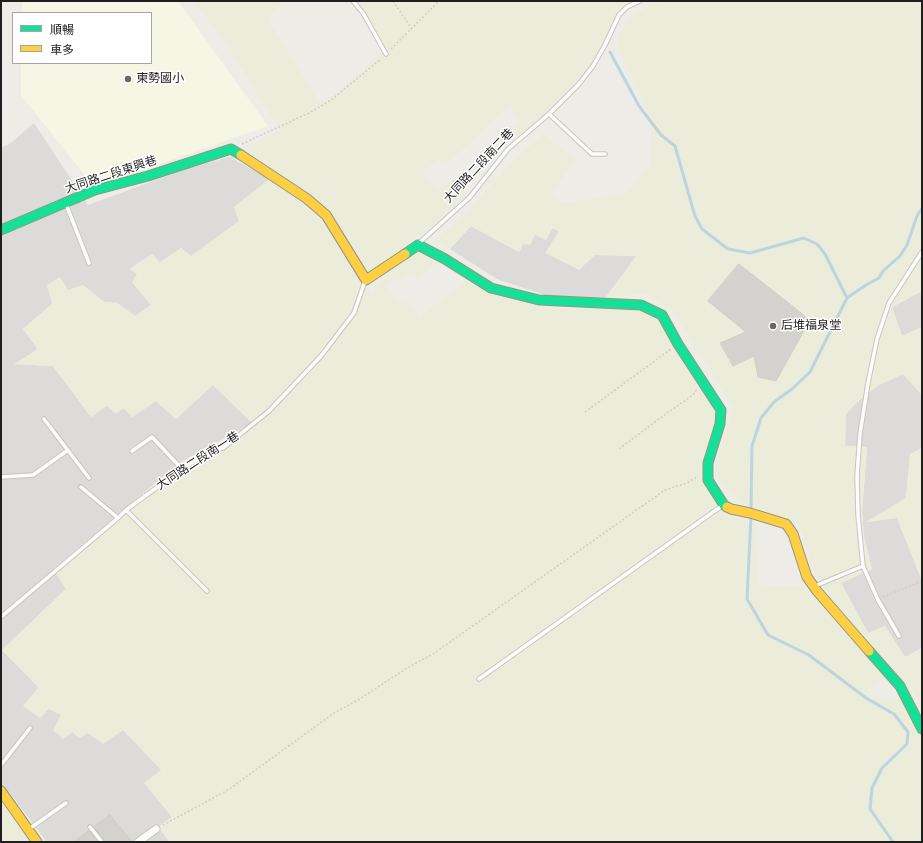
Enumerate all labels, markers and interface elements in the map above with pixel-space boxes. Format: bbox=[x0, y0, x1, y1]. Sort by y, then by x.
legend bbox=[12, 12, 152, 64]
text: 順暢 bbox=[50, 23, 74, 37]
text: 車多 bbox=[50, 43, 74, 57]
place label: 東勢國小 bbox=[136, 72, 184, 86]
marker: 東勢國小 bbox=[123, 74, 133, 84]
street label: 大同路二段南二巷 bbox=[441, 126, 517, 206]
street label: 大同路二段東興巷 bbox=[63, 153, 159, 197]
place label: 后堆福泉堂 bbox=[781, 319, 841, 333]
marker: 后堆福泉堂 bbox=[768, 321, 778, 331]
street label: 大同路二段南一巷 bbox=[154, 429, 242, 493]

